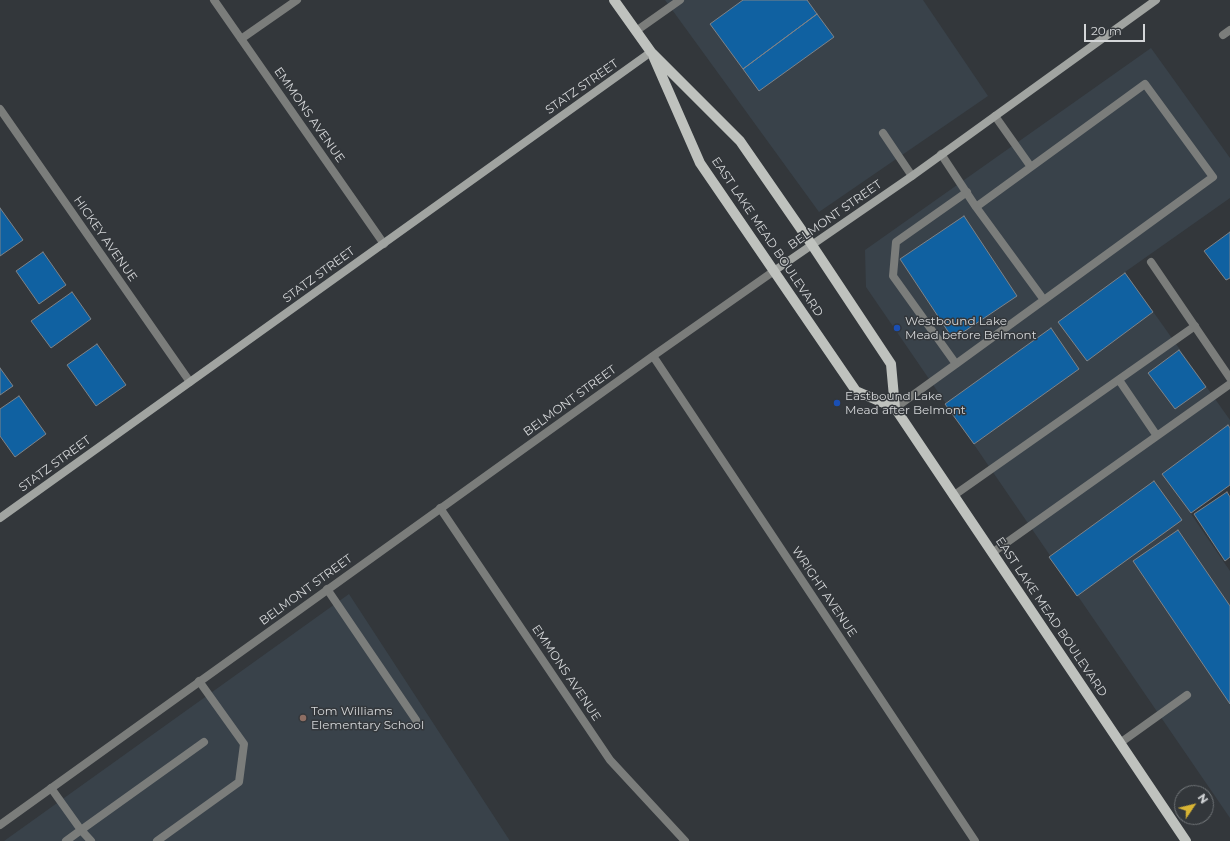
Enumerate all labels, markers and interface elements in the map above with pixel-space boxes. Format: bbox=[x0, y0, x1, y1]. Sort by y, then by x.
scale bar bbox=[1086, 16, 1147, 42]
text: 20 m bbox=[1091, 23, 1122, 38]
street label: STATZ STREET bbox=[543, 57, 621, 117]
street label: EMMONS AVENUE bbox=[271, 65, 347, 165]
street label: EAST LAKE MEAD BOULEVARD bbox=[708, 155, 826, 319]
street label: BELMONT STREET bbox=[785, 177, 885, 253]
street label: HICKEY AVENUE bbox=[70, 194, 140, 284]
street label: STATZ STREET bbox=[280, 244, 358, 306]
place label: Westbound Lake Mead before Belmont bbox=[905, 314, 1037, 342]
marker: Westbound Lake Mead before Belmont bbox=[892, 323, 902, 333]
street label: BELMONT STREET bbox=[521, 362, 619, 440]
place label: Eastbound Lake Mead after Belmont bbox=[845, 389, 966, 417]
marker: Eastbound Lake Mead after Belmont bbox=[832, 398, 842, 408]
street label: STATZ STREET bbox=[16, 433, 94, 495]
street label: EAST LAKE MEAD BOULEVARD bbox=[992, 535, 1110, 699]
street label: WRIGHT AVENUE bbox=[788, 544, 860, 640]
street label: BELMONT STREET bbox=[257, 551, 355, 629]
street label: EMMONS AVENUE bbox=[528, 622, 604, 724]
place label: Tom Williams Elementary School bbox=[311, 704, 424, 732]
marker: Tom Williams Elementary School bbox=[298, 713, 308, 723]
north arrow bbox=[1174, 785, 1214, 825]
text: N bbox=[1195, 791, 1211, 806]

